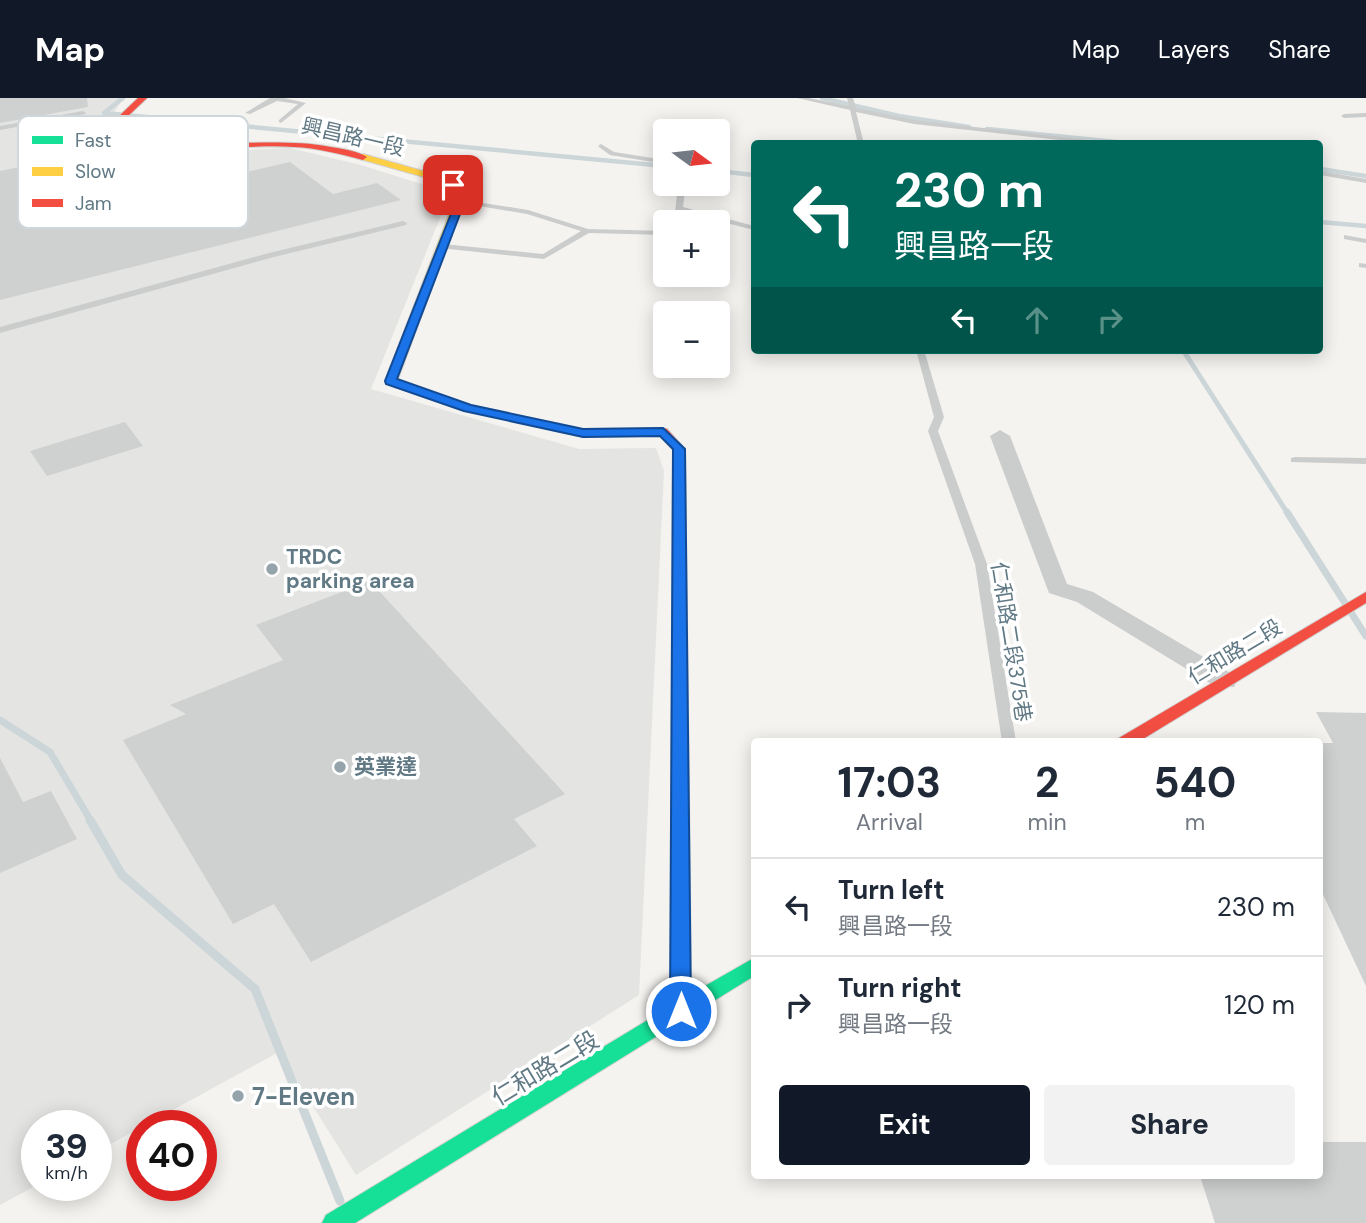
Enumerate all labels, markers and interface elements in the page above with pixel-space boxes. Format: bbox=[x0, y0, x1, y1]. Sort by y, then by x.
text: Map bbox=[35, 28, 105, 71]
text: Map bbox=[1072, 34, 1120, 65]
text: Layers bbox=[1158, 34, 1230, 65]
text: Share bbox=[1268, 34, 1331, 65]
street label: 興昌路一段 bbox=[299, 112, 407, 162]
legend bbox=[18, 116, 248, 228]
north arrow bbox=[653, 119, 730, 196]
map controls bbox=[653, 119, 730, 378]
text: Fast bbox=[75, 128, 111, 153]
pin bbox=[423, 155, 483, 215]
text: 230 m bbox=[894, 158, 1044, 222]
text: Slow bbox=[75, 159, 116, 184]
icon: arrive bbox=[434, 166, 472, 204]
icon: left bbox=[779, 168, 870, 259]
text: Jam bbox=[75, 191, 112, 216]
button: + bbox=[653, 210, 730, 287]
text: 興昌路一段 bbox=[894, 225, 1054, 267]
button: − bbox=[653, 301, 730, 378]
icon: left bbox=[945, 301, 983, 339]
icon: ahead bbox=[1018, 301, 1056, 339]
icon: right bbox=[1091, 301, 1129, 339]
place label: TRDC parking area bbox=[286, 543, 415, 595]
street label: 仁和路二段375巷 bbox=[985, 560, 1037, 724]
marker: TRDC parking area bbox=[264, 561, 280, 577]
street label: 仁和路二段 bbox=[1183, 613, 1287, 691]
place label: 英業達 bbox=[354, 753, 417, 781]
text: 17:03 bbox=[838, 755, 941, 810]
text: 2 bbox=[1035, 755, 1059, 810]
text: 540 bbox=[1153, 755, 1236, 810]
marker: 英業達 bbox=[332, 759, 348, 775]
text: Arrival bbox=[856, 807, 923, 837]
text: min bbox=[1028, 807, 1067, 837]
text: m bbox=[1185, 807, 1205, 837]
text: Turn left bbox=[838, 873, 945, 907]
icon: left bbox=[779, 888, 817, 926]
text: 230 m bbox=[1217, 890, 1295, 924]
text: 興昌路一段 bbox=[838, 911, 953, 941]
text: Turn right bbox=[838, 971, 962, 1005]
position arrow bbox=[644, 974, 718, 1048]
icon: right bbox=[779, 986, 817, 1024]
text: 120 m bbox=[1224, 988, 1295, 1022]
text: 興昌路一段 bbox=[838, 1009, 953, 1039]
street label: 仁和路二段 bbox=[486, 1024, 604, 1112]
place label: 7-Eleven bbox=[252, 1081, 355, 1112]
button: Exit bbox=[779, 1085, 1030, 1165]
button: Share bbox=[1044, 1085, 1295, 1165]
marker: 7-Eleven bbox=[230, 1088, 246, 1104]
speed limit sign: 40 bbox=[126, 1110, 217, 1201]
text: 39 bbox=[45, 1123, 88, 1169]
text: km/h bbox=[45, 1161, 88, 1185]

